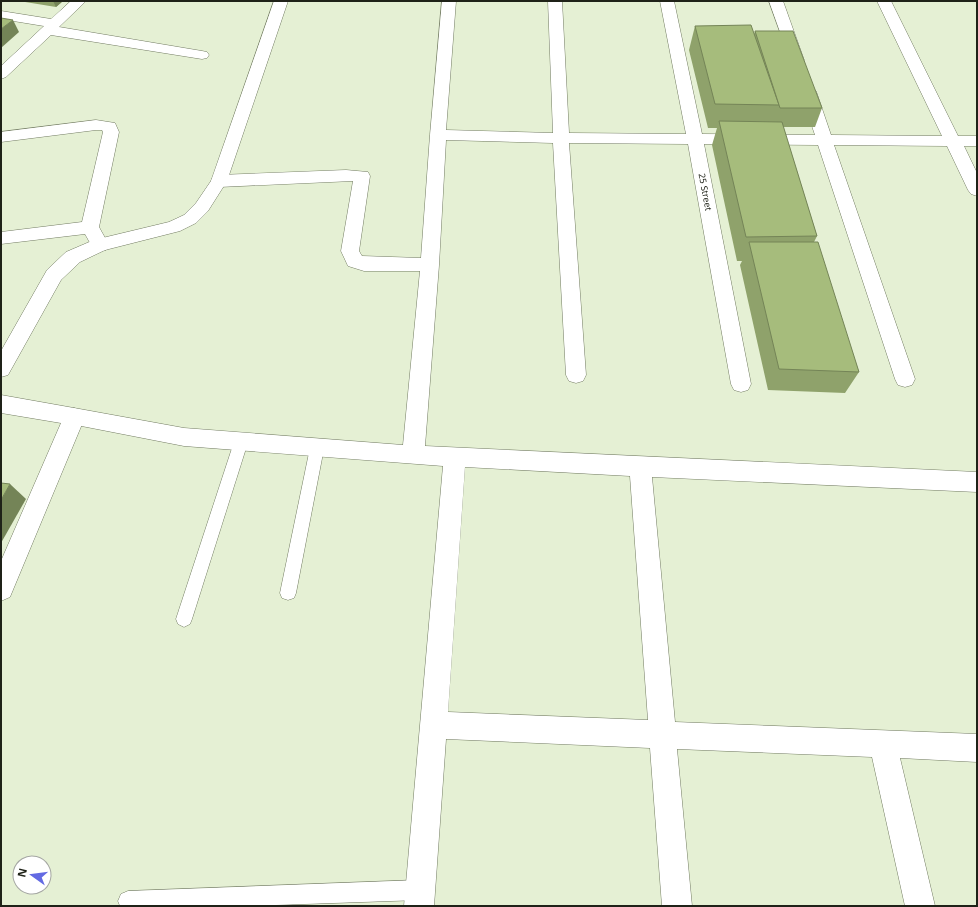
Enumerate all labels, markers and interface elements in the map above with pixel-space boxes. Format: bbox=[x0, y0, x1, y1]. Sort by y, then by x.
street label: 25 Street bbox=[696, 172, 716, 212]
north arrow bbox=[12, 855, 52, 895]
text: N bbox=[13, 866, 30, 879]

